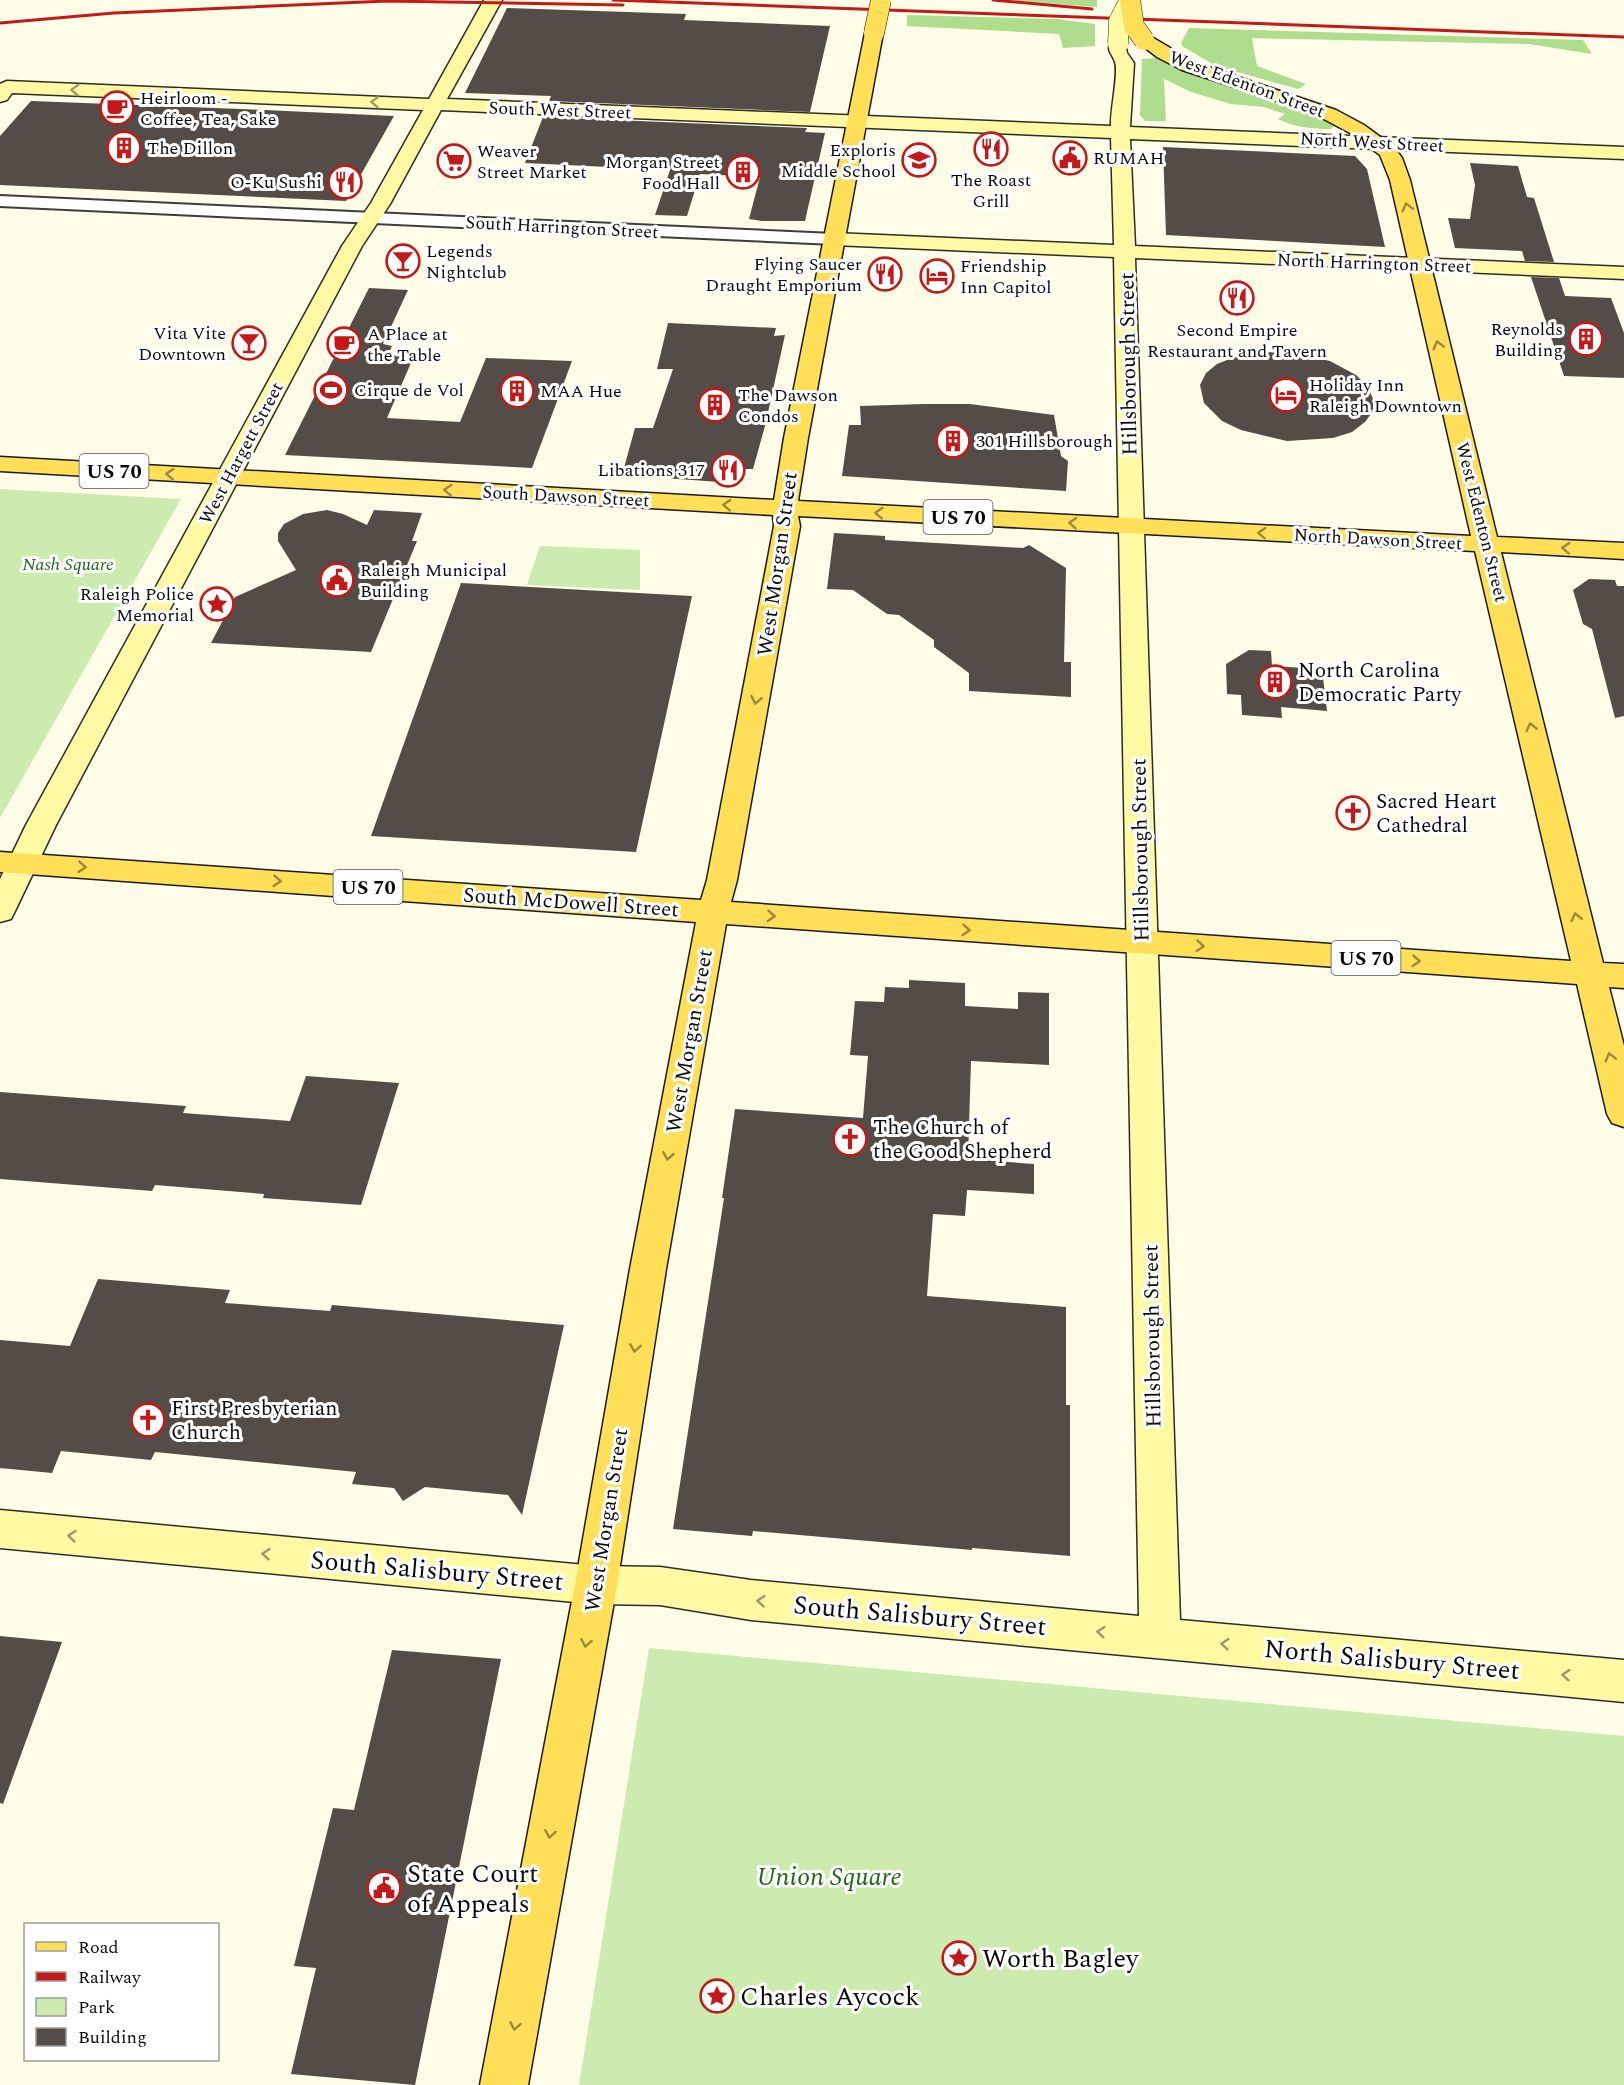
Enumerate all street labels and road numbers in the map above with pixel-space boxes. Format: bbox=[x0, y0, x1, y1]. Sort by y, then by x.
street label: West Edenton Street bbox=[1165, 44, 1328, 125]
street label: South West Street bbox=[488, 95, 632, 126]
street label: North West Street bbox=[1299, 125, 1445, 160]
street label: South Harrington Street bbox=[465, 209, 659, 246]
street label: North Harrington Street bbox=[1276, 247, 1472, 280]
street label: Hillsborough Street bbox=[1111, 272, 1147, 456]
street label: West Hargett Street bbox=[192, 377, 290, 529]
street label: West Edenton Street bbox=[1449, 439, 1514, 605]
road number: US 70 bbox=[80, 454, 148, 488]
street label: West Morgan Street bbox=[749, 470, 807, 658]
street label: South Dawson Street bbox=[482, 479, 650, 514]
road number: US 70 bbox=[924, 500, 992, 534]
street label: North Dawson Street bbox=[1293, 522, 1463, 557]
street label: Hillsborough Street bbox=[1123, 758, 1159, 942]
road number: US 70 bbox=[334, 870, 403, 904]
street label: South McDowell Street bbox=[462, 879, 680, 926]
road number: US 70 bbox=[1332, 941, 1400, 975]
street label: West Morgan Street bbox=[658, 947, 722, 1135]
street label: Hillsborough Street bbox=[1135, 1244, 1171, 1428]
street label: West Morgan Street bbox=[577, 1426, 637, 1614]
street label: South Salisbury Street bbox=[309, 1540, 565, 1602]
street label: South Salisbury Street bbox=[792, 1585, 1048, 1647]
street label: North Salisbury Street bbox=[1263, 1629, 1521, 1691]

